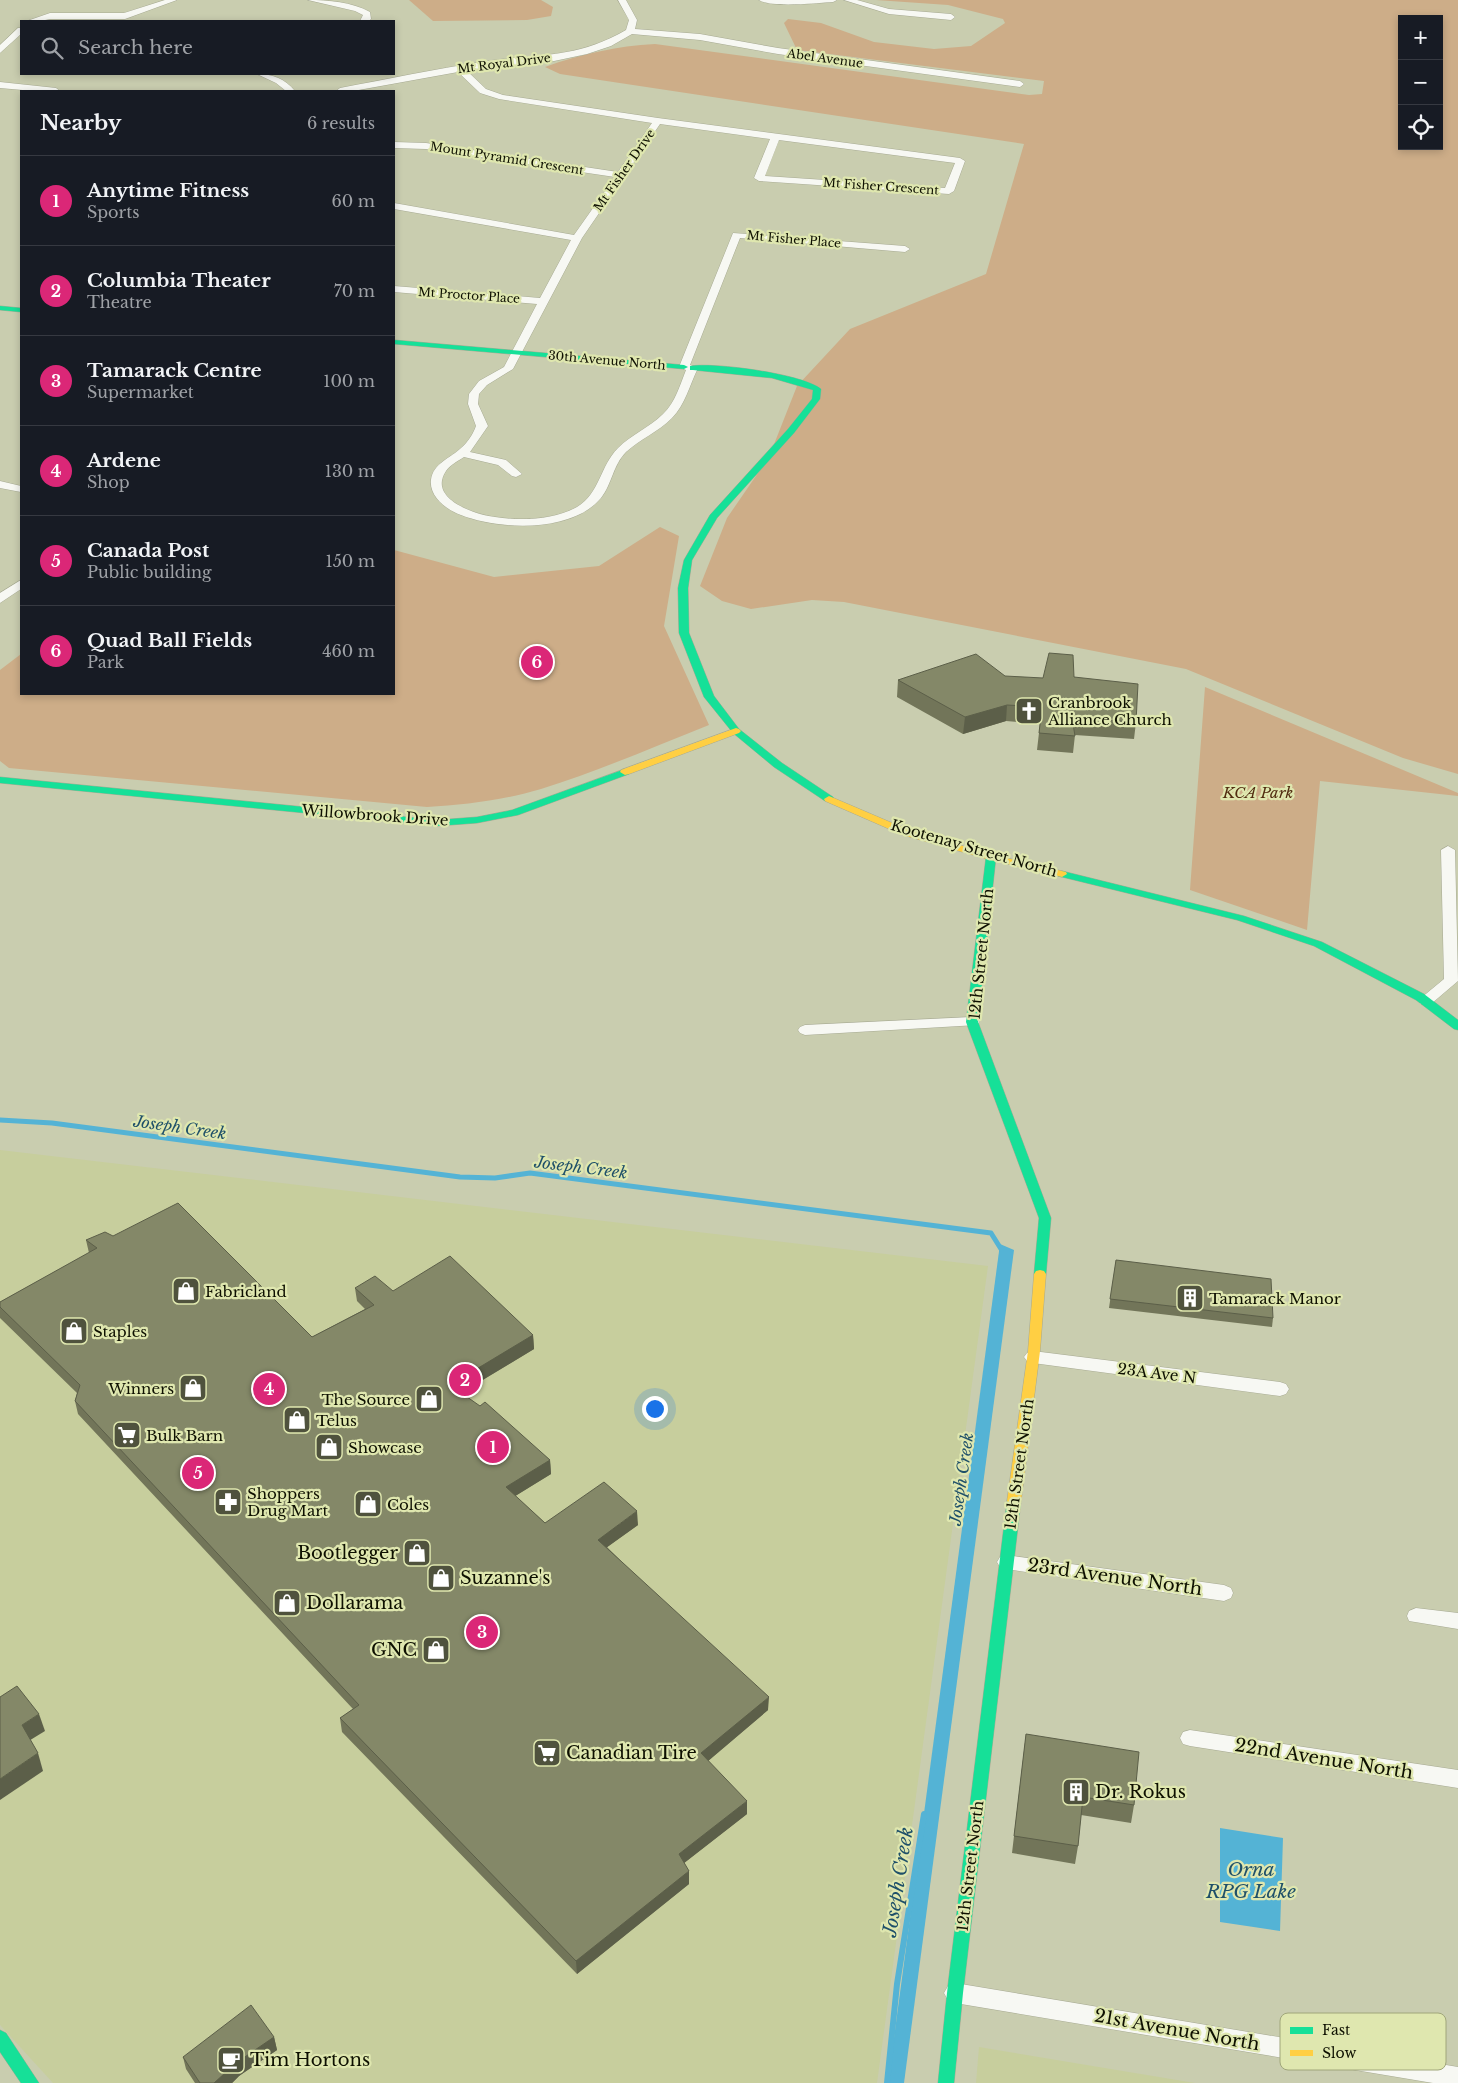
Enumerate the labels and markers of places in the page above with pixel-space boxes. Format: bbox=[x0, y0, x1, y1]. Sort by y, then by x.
pin: 6 bbox=[521, 643, 553, 681]
place label: Cranbrook Alliance Church bbox=[1047, 693, 1172, 729]
church icon: Cranbrook Alliance Church bbox=[1014, 696, 1044, 726]
shop icon: Fabricland bbox=[171, 1276, 201, 1306]
place label: Fabricland bbox=[205, 1282, 287, 1301]
building icon: Tamarack Manor bbox=[1175, 1283, 1205, 1313]
place label: Tamarack Manor bbox=[1209, 1289, 1342, 1308]
shop icon: Staples bbox=[59, 1316, 89, 1346]
place label: Staples bbox=[93, 1322, 147, 1341]
pin: 2 bbox=[449, 1361, 481, 1399]
pin: 4 bbox=[253, 1370, 285, 1408]
shop icon: Winners bbox=[178, 1373, 208, 1403]
place label: Winners bbox=[107, 1379, 174, 1398]
shop icon: The Source bbox=[414, 1384, 444, 1414]
place label: The Source bbox=[322, 1390, 410, 1409]
shop icon: Telus bbox=[282, 1405, 312, 1435]
place label: Telus bbox=[316, 1411, 357, 1430]
supermarket icon: Bulk Barn bbox=[112, 1420, 142, 1450]
place label: Bulk Barn bbox=[146, 1426, 223, 1445]
pin: 1 bbox=[477, 1428, 509, 1466]
shop icon: Showcase bbox=[314, 1432, 344, 1462]
place label: Showcase bbox=[348, 1438, 422, 1457]
pin: 5 bbox=[182, 1454, 214, 1492]
place label: Shoppers Drug Mart bbox=[247, 1484, 328, 1520]
pharmacy icon: Shoppers Drug Mart bbox=[213, 1487, 243, 1517]
shop icon: Coles bbox=[353, 1489, 383, 1519]
place label: Coles bbox=[387, 1495, 429, 1514]
shop icon: Bootlegger bbox=[402, 1538, 432, 1568]
place label: Bootlegger bbox=[297, 1542, 398, 1564]
shop icon: Suzanne's bbox=[426, 1563, 456, 1593]
place label: Suzanne's bbox=[460, 1567, 550, 1589]
shop icon: Dollarama bbox=[272, 1588, 302, 1618]
place label: Dollarama bbox=[306, 1592, 403, 1614]
pin: 3 bbox=[466, 1613, 498, 1651]
shop icon: GNC bbox=[421, 1635, 451, 1665]
place label: GNC bbox=[371, 1639, 417, 1661]
supermarket icon: Canadian Tire bbox=[532, 1738, 562, 1768]
place label: Canadian Tire bbox=[566, 1742, 697, 1764]
building icon: Dr. Rokus bbox=[1061, 1777, 1091, 1807]
place label: Dr. Rokus bbox=[1095, 1781, 1186, 1803]
cafe icon: Tim Hortons bbox=[216, 2045, 246, 2075]
place label: Tim Hortons bbox=[250, 2049, 370, 2071]

